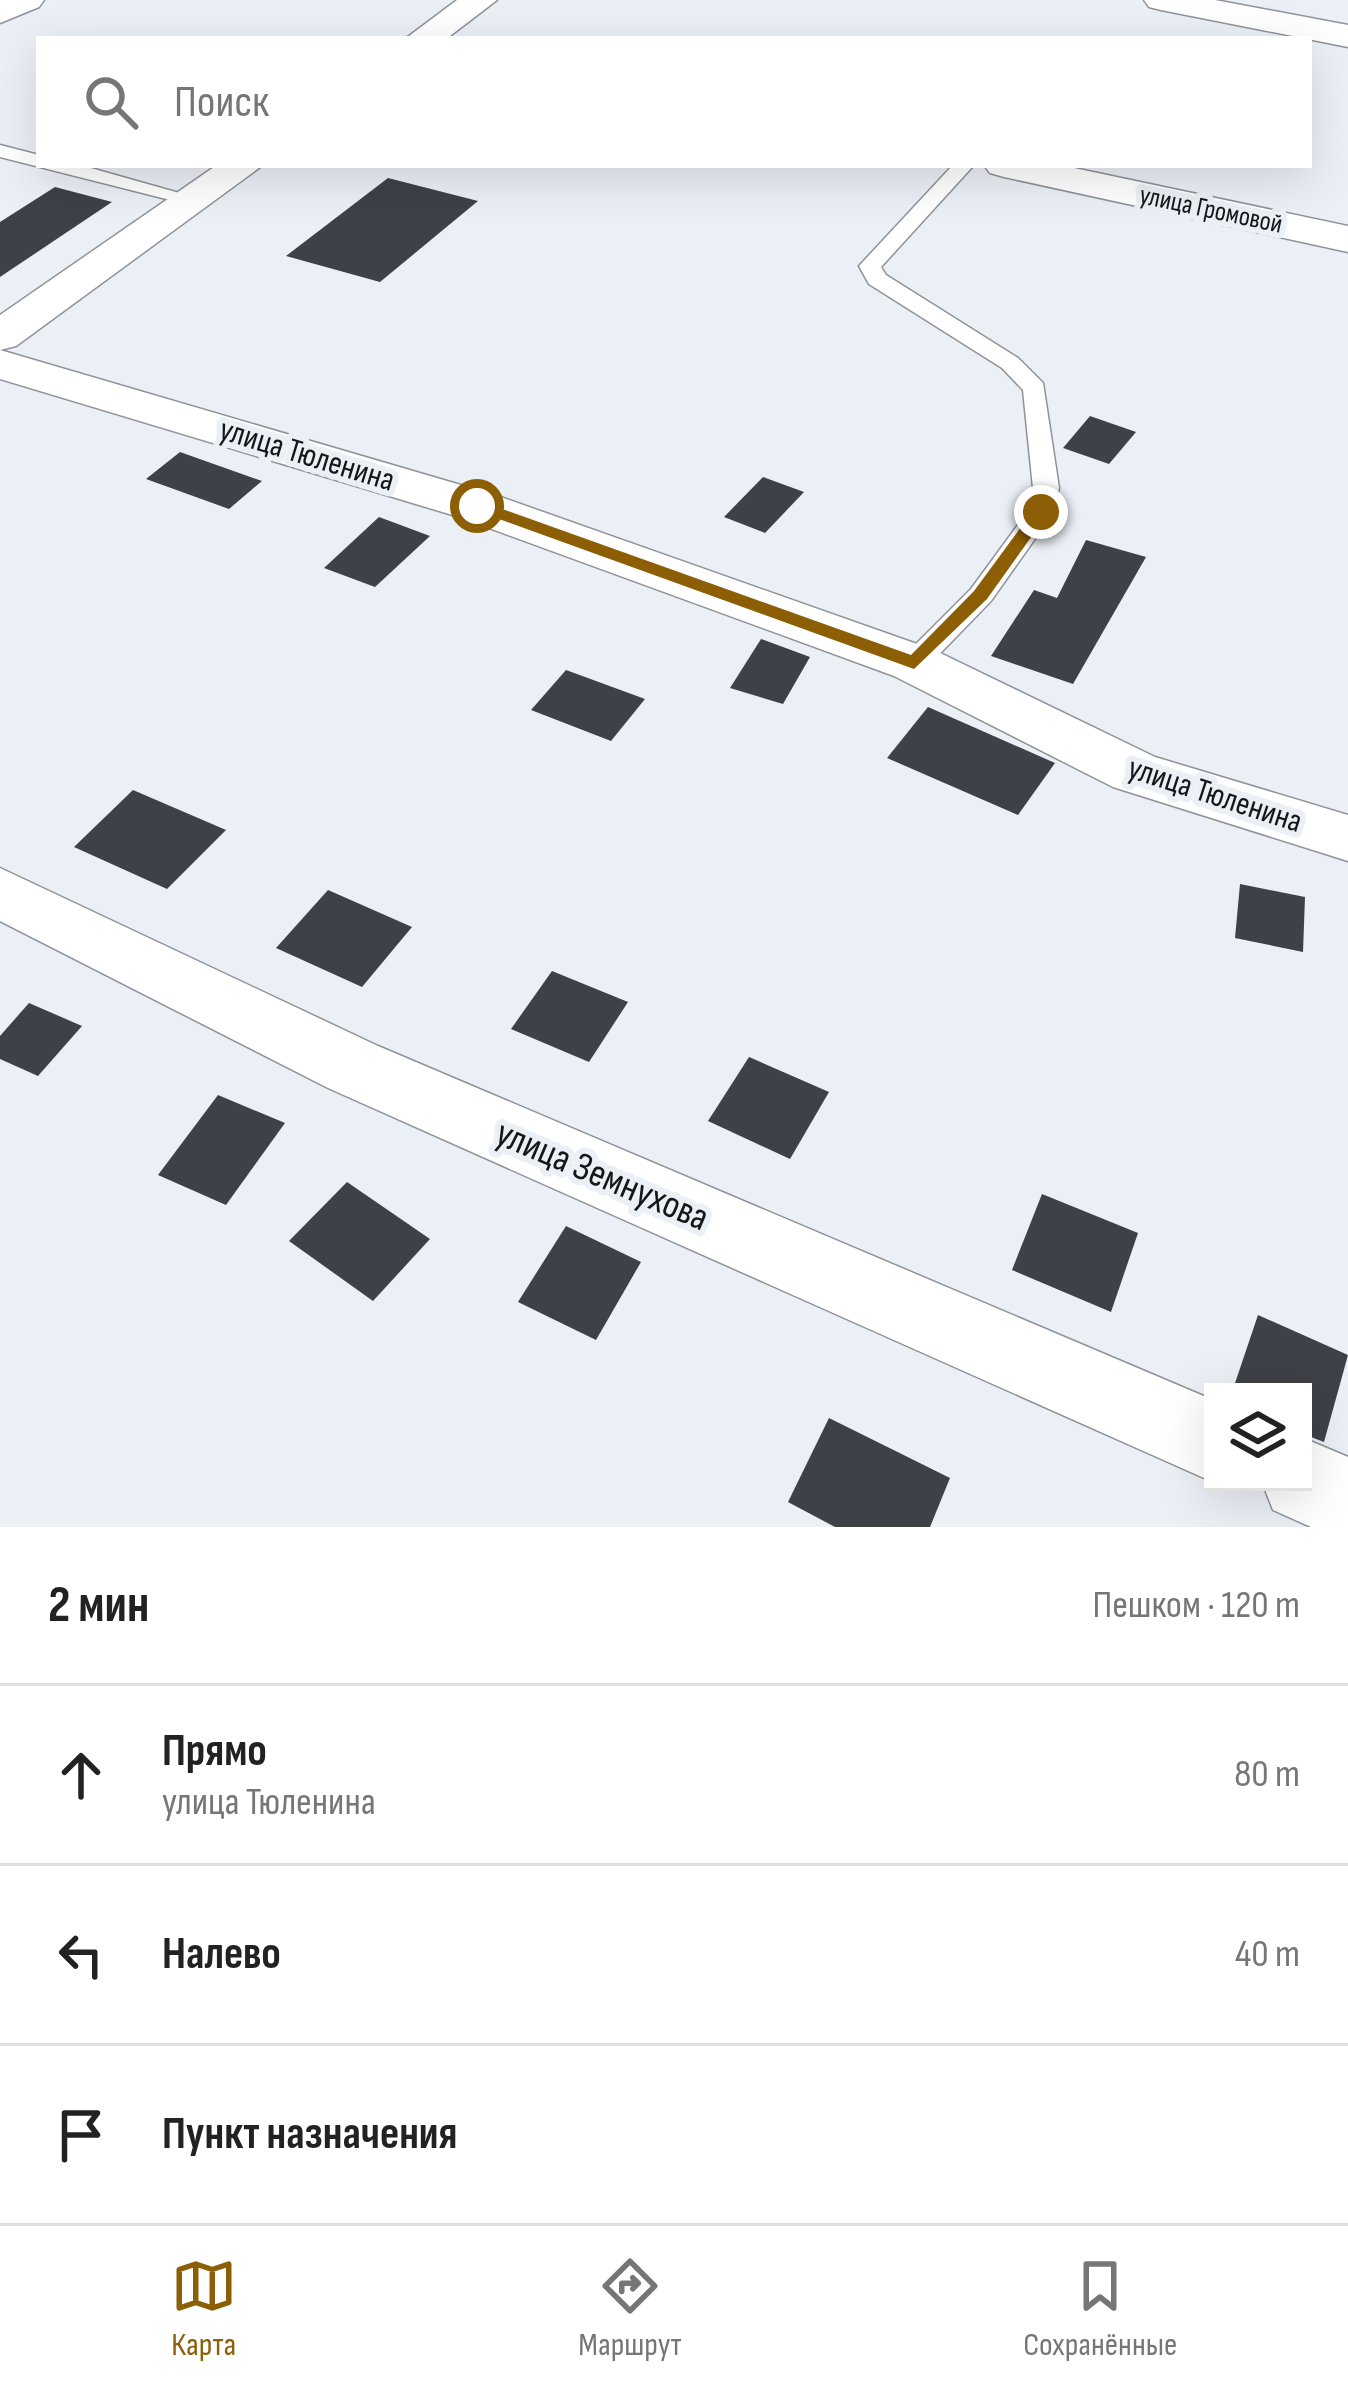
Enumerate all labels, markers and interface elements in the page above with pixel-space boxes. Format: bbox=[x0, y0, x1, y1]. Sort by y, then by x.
search box bbox=[36, 36, 1312, 168]
icon: search bbox=[78, 69, 144, 135]
text: Поиск bbox=[174, 75, 269, 130]
street label: улица Громовой bbox=[1137, 179, 1285, 241]
street label: улица Тюленина bbox=[215, 409, 399, 501]
route start bbox=[450, 479, 504, 533]
route end bbox=[1014, 485, 1068, 539]
street label: улица Тюленина bbox=[1123, 748, 1307, 842]
street label: улица Земнухова bbox=[488, 1110, 716, 1242]
map controls bbox=[1204, 1383, 1312, 1491]
button: layers bbox=[1204, 1383, 1312, 1491]
text: 2 мин bbox=[48, 1575, 149, 1636]
text: Пешком · 120 m bbox=[1092, 1582, 1300, 1629]
text: Прямо bbox=[162, 1724, 267, 1779]
icon: ahead bbox=[48, 1742, 114, 1808]
text: 80 m bbox=[1234, 1751, 1300, 1798]
text: улица Тюленина bbox=[162, 1779, 376, 1826]
icon: left bbox=[48, 1922, 114, 1988]
text: Налево bbox=[162, 1927, 281, 1982]
text: 40 m bbox=[1235, 1931, 1300, 1978]
icon: arrive bbox=[48, 2102, 114, 2168]
text: Пункт назначения bbox=[162, 2107, 457, 2162]
tab: Карта bbox=[171, 2253, 237, 2365]
tab: Маршрут bbox=[578, 2253, 682, 2365]
tab: Сохранённые bbox=[1023, 2253, 1177, 2365]

